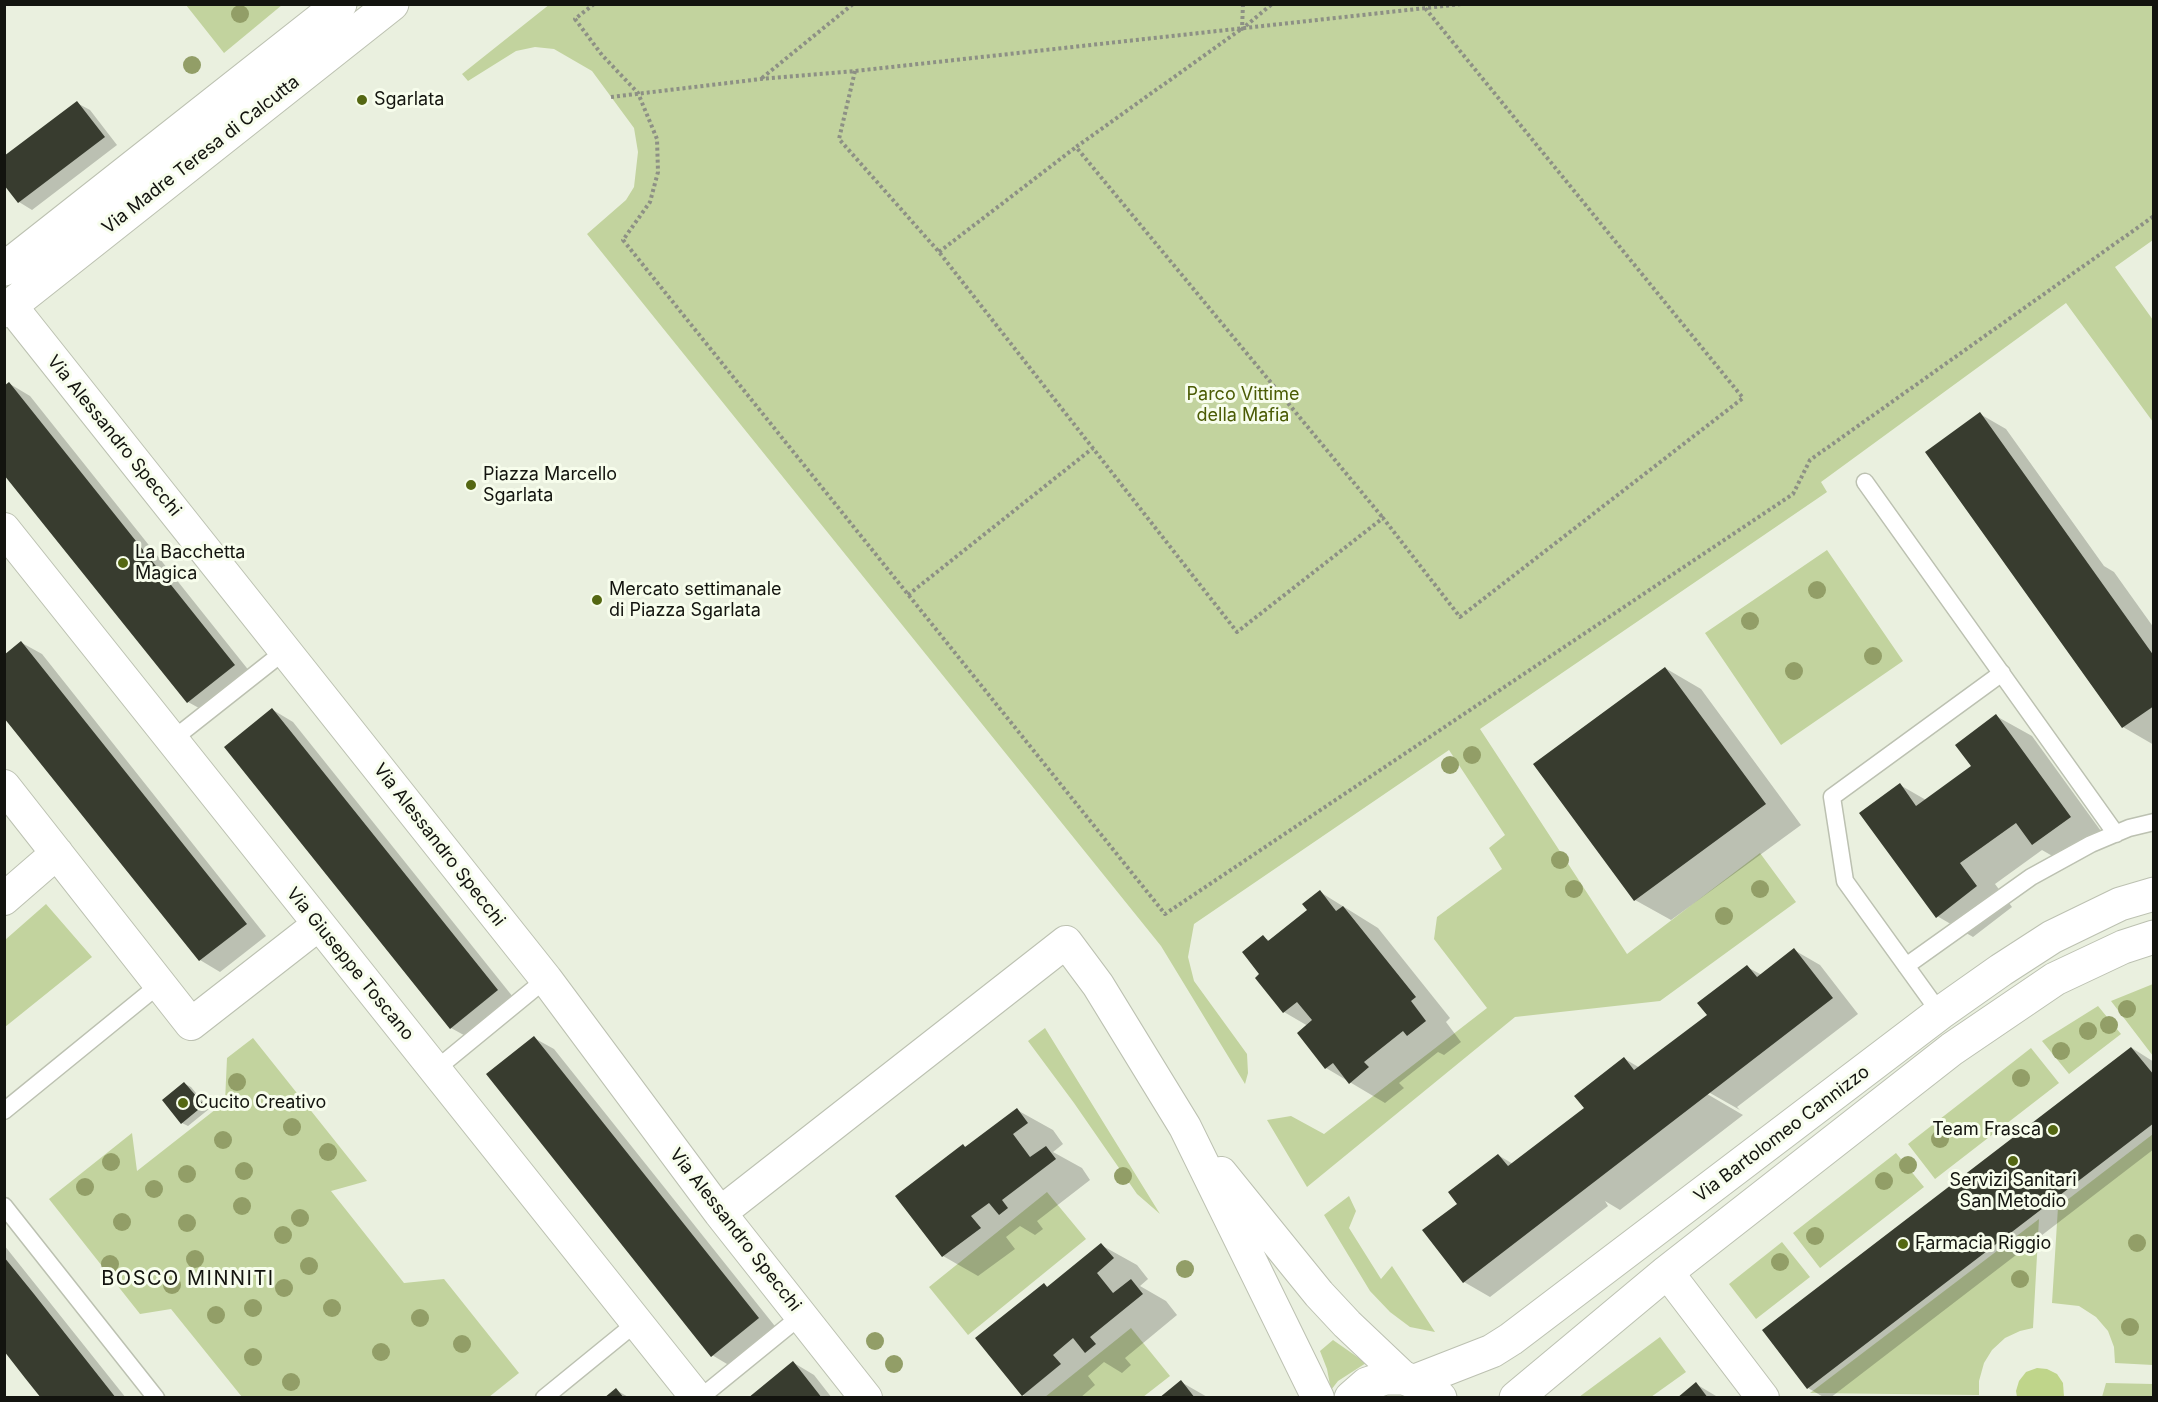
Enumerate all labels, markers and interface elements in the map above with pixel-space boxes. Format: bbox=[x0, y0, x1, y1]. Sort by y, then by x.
street label: Via Madre Teresa di Calcutta bbox=[98, 71, 304, 239]
place label: Sgarlata bbox=[374, 89, 444, 111]
marker: Sgarlata bbox=[355, 93, 369, 107]
street label: Via Alessandro Specchi bbox=[42, 351, 186, 521]
park label: Parco Vittime della Mafia bbox=[1187, 384, 1299, 426]
place label: Piazza Marcello Sgarlata bbox=[483, 464, 617, 506]
marker: Piazza Marcello Sgarlata bbox=[464, 478, 478, 492]
place label: La Bacchetta Magica bbox=[135, 542, 245, 584]
marker: La Bacchetta Magica bbox=[116, 556, 130, 570]
place label: Mercato settimanale di Piazza Sgarlata bbox=[609, 579, 782, 622]
marker: Mercato settimanale di Piazza Sgarlata bbox=[590, 593, 604, 607]
street label: Via Alessandro Specchi bbox=[369, 759, 509, 931]
street label: Via Giuseppe Toscano bbox=[282, 883, 418, 1045]
street label: Via Bartolomeo Cannizzo bbox=[1690, 1061, 1874, 1207]
place label: Cucito Creativo bbox=[195, 1092, 326, 1114]
marker: Cucito Creativo bbox=[176, 1096, 190, 1110]
place label: Team Frasca bbox=[1932, 1119, 2041, 1141]
marker: Team Frasca bbox=[2046, 1123, 2060, 1137]
street label: Via Alessandro Specchi bbox=[665, 1144, 805, 1316]
marker: Servizi Sanitari San Metodio bbox=[2006, 1154, 2020, 1168]
place label: Servizi Sanitari San Metodio bbox=[1949, 1170, 2077, 1212]
place label: Farmacia Riggio bbox=[1915, 1233, 2051, 1255]
marker: Farmacia Riggio bbox=[1896, 1237, 1910, 1251]
district label: BOSCO MINNITI bbox=[101, 1267, 275, 1291]

